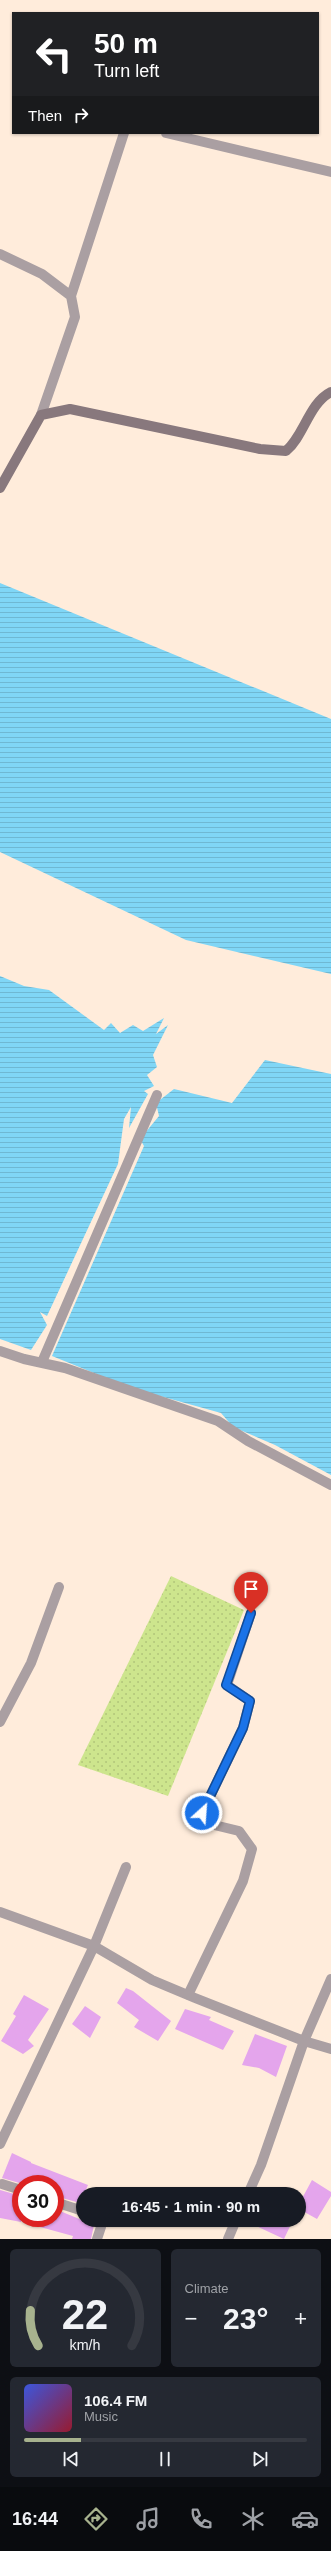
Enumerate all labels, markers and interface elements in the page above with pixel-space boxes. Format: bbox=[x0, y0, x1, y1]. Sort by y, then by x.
icon: left bbox=[28, 28, 80, 80]
text: 50 m bbox=[94, 28, 158, 59]
text: Turn left bbox=[94, 61, 159, 81]
icon: right bbox=[70, 104, 92, 126]
text: Then bbox=[28, 107, 62, 124]
pin bbox=[234, 1572, 268, 1613]
icon: arrive bbox=[240, 1578, 262, 1600]
position arrow bbox=[181, 1792, 223, 1834]
speed limit sign: 30 bbox=[12, 2175, 64, 2227]
text: 16:45 · 1 min · 90 m bbox=[122, 2198, 260, 2215]
text: Climate bbox=[185, 2281, 229, 2296]
text: 22 bbox=[62, 2291, 108, 2338]
text: 23° bbox=[223, 2302, 268, 2335]
text: − bbox=[185, 2306, 197, 2331]
text: + bbox=[294, 2306, 307, 2331]
text: km/h bbox=[70, 2337, 101, 2353]
text: 106.4 FM bbox=[84, 2392, 147, 2409]
text: Music bbox=[84, 2409, 118, 2424]
icon: previous bbox=[60, 2448, 82, 2470]
icon: pause bbox=[154, 2448, 176, 2470]
icon: next bbox=[249, 2448, 271, 2470]
icon: directions bbox=[82, 2505, 110, 2533]
icon: music bbox=[134, 2505, 162, 2533]
icon: phone bbox=[187, 2505, 215, 2533]
icon: climate bbox=[239, 2505, 267, 2533]
icon: car bbox=[291, 2505, 319, 2533]
text: 16:44 bbox=[12, 2509, 58, 2529]

